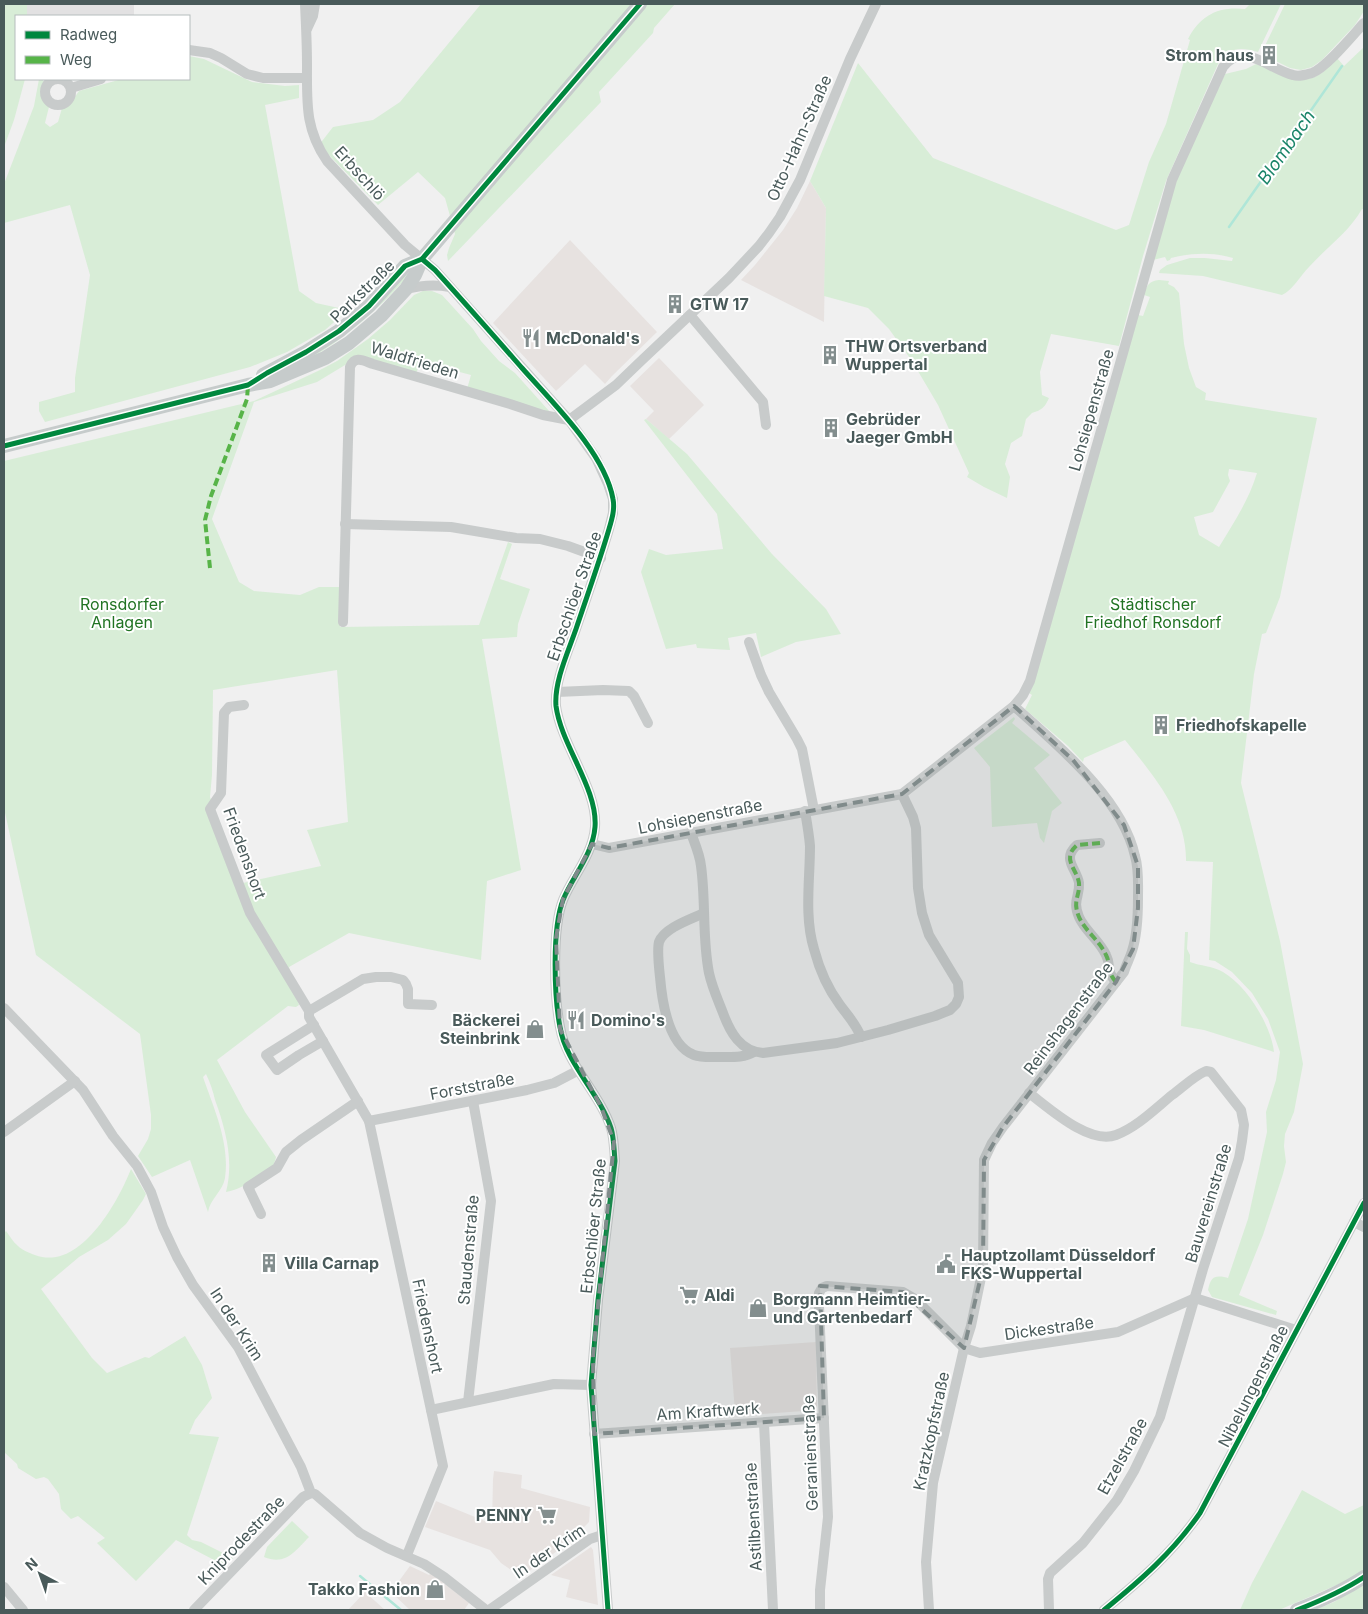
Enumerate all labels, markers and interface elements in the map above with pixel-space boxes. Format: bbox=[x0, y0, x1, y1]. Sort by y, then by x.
legend bbox=[15, 15, 190, 80]
text: Radweg bbox=[60, 25, 117, 44]
building icon: Strom haus bbox=[1258, 44, 1280, 66]
place label: Strom haus bbox=[1165, 45, 1254, 65]
text: Weg bbox=[60, 50, 92, 69]
street label: Otto-Hahn-Straße bbox=[762, 72, 836, 204]
water label: Blombach bbox=[1253, 106, 1319, 188]
street label: Erbschlö bbox=[330, 142, 390, 204]
street label: Parkstraße bbox=[326, 255, 398, 327]
building icon: GTW 17 bbox=[664, 293, 686, 315]
place label: GTW 17 bbox=[690, 294, 749, 314]
restaurant icon: McDonald's bbox=[520, 327, 542, 349]
place label: McDonald's bbox=[546, 328, 640, 348]
place label: THW Ortsverband Wuppertal bbox=[845, 336, 987, 374]
street label: Waldfrieden bbox=[368, 337, 462, 383]
building icon: THW Ortsverband Wuppertal bbox=[819, 344, 841, 366]
street label: Lohsiepenstraße bbox=[1064, 347, 1118, 473]
place label: Gebrüder Jaeger GmbH bbox=[846, 409, 953, 447]
building icon: Gebrüder Jaeger GmbH bbox=[820, 417, 842, 439]
street label: Erbschlöer Straße bbox=[542, 529, 606, 663]
park label: Ronsdorfer Anlagen bbox=[80, 594, 164, 632]
park label: Städtischer Friedhof Ronsdorf bbox=[1085, 594, 1222, 632]
building icon: Friedhofskapelle bbox=[1150, 714, 1172, 736]
place label: Friedhofskapelle bbox=[1176, 715, 1307, 735]
street label: Lohsiepenstraße bbox=[636, 794, 764, 838]
street label: Friedenshort bbox=[219, 804, 271, 902]
street label: Reinshagenstraße bbox=[1019, 958, 1117, 1078]
restaurant icon: Domino's bbox=[565, 1009, 587, 1031]
place label: Bäckerei Steinbrink bbox=[440, 1010, 521, 1048]
place label: Domino's bbox=[591, 1010, 665, 1030]
shop icon: Bäckerei Steinbrink bbox=[524, 1018, 546, 1040]
street label: Forststraße bbox=[428, 1068, 516, 1104]
street label: Bauvereinstraße bbox=[1180, 1141, 1236, 1265]
street label: Erbschlöer Straße bbox=[576, 1157, 610, 1295]
street label: Staudenstraße bbox=[453, 1194, 483, 1306]
place label: Hauptzollamt Düsseldorf FKS-Wuppertal bbox=[961, 1245, 1156, 1283]
building icon: Villa Carnap bbox=[258, 1252, 280, 1274]
place label: Villa Carnap bbox=[284, 1253, 379, 1273]
public building icon: Hauptzollamt Düsseldorf FKS-Wuppertal bbox=[935, 1253, 957, 1275]
street label: Friedenshort bbox=[408, 1277, 448, 1375]
street label: In der Krim bbox=[206, 1284, 268, 1364]
supermarket icon: Aldi bbox=[678, 1284, 700, 1306]
place label: Aldi bbox=[704, 1285, 735, 1305]
place label: Borgmann Heimtier- und Gartenbedarf bbox=[773, 1289, 931, 1327]
shop icon: Borgmann Heimtier- und Gartenbedarf bbox=[747, 1297, 769, 1319]
street label: Dickestraße bbox=[1003, 1312, 1095, 1344]
street label: Nibelungenstraße bbox=[1214, 1322, 1292, 1450]
street label: Kratzkopfstraße bbox=[909, 1370, 953, 1492]
street label: Geranienstraße bbox=[798, 1395, 822, 1511]
street label: Am Kraftwerk bbox=[656, 1397, 760, 1425]
street label: Etzelstraße bbox=[1093, 1414, 1151, 1498]
street label: Astilbenstraße bbox=[740, 1462, 766, 1572]
street label: Kniprodestraße bbox=[193, 1491, 289, 1589]
supermarket icon: PENNY bbox=[536, 1504, 558, 1526]
place label: PENNY bbox=[476, 1505, 532, 1525]
street label: In der Krim bbox=[509, 1520, 589, 1582]
north arrow bbox=[15, 1549, 65, 1599]
text: N bbox=[22, 1554, 41, 1574]
shop icon: Takko Fashion bbox=[424, 1578, 446, 1600]
place label: Takko Fashion bbox=[308, 1579, 420, 1599]

